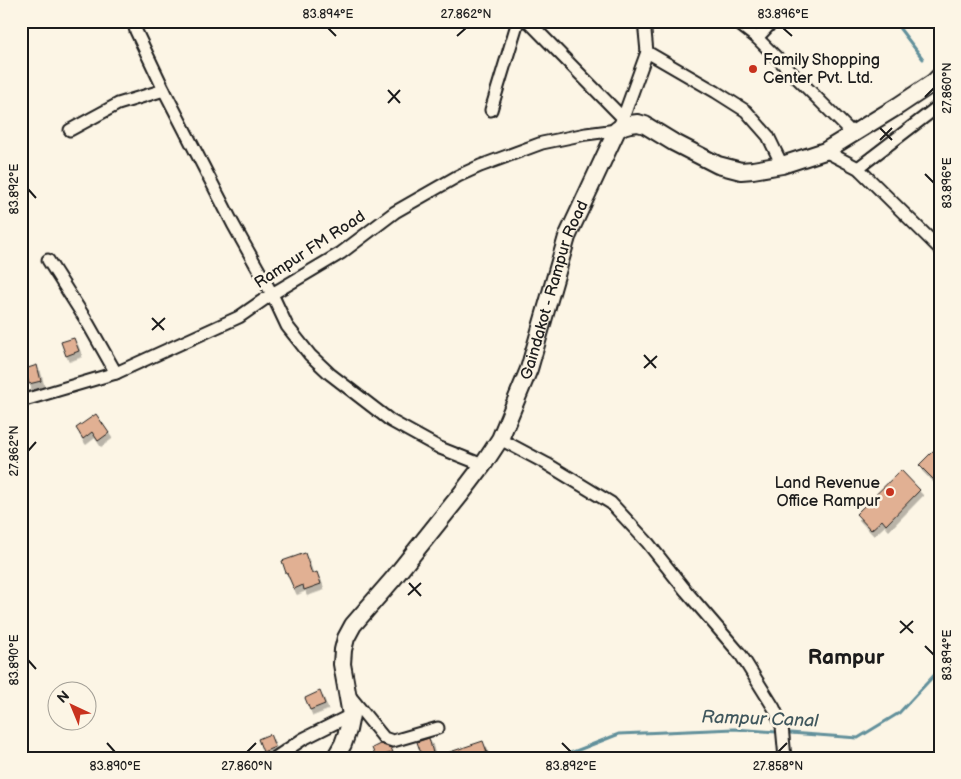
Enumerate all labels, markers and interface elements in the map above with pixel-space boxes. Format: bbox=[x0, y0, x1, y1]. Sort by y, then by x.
text: 83.894°E bbox=[303, 7, 354, 22]
text: 27.862°N bbox=[441, 7, 491, 22]
text: 83.896°E bbox=[757, 7, 809, 22]
place label: Family Shopping Center Pvt. Ltd. bbox=[763, 51, 880, 88]
text: 27.860°N bbox=[940, 62, 955, 114]
marker: Family Shopping Center Pvt. Ltd. bbox=[747, 63, 759, 75]
text: 83.896°E bbox=[940, 157, 955, 209]
text: 83.892°E bbox=[7, 164, 22, 214]
street label: Gaindakot - Rampur Road bbox=[516, 198, 592, 383]
street label: Rampur FM Road bbox=[251, 207, 369, 293]
text: 27.862°N bbox=[7, 426, 22, 476]
place label: Land Revenue Office Rampur bbox=[775, 474, 880, 511]
marker: Land Revenue Office Rampur bbox=[884, 486, 896, 498]
text: 83.894°E bbox=[940, 629, 955, 680]
text: 83.890°E bbox=[7, 634, 22, 686]
district label: Rampur bbox=[808, 645, 885, 670]
north arrow bbox=[48, 682, 98, 732]
text: N bbox=[54, 687, 73, 707]
water label: Rampur Canal bbox=[701, 706, 820, 732]
text: 83.890°E bbox=[89, 759, 141, 774]
text: 27.860°N bbox=[221, 759, 273, 774]
text: 83.892°E bbox=[546, 759, 596, 774]
text: 27.858°N bbox=[753, 759, 803, 774]

